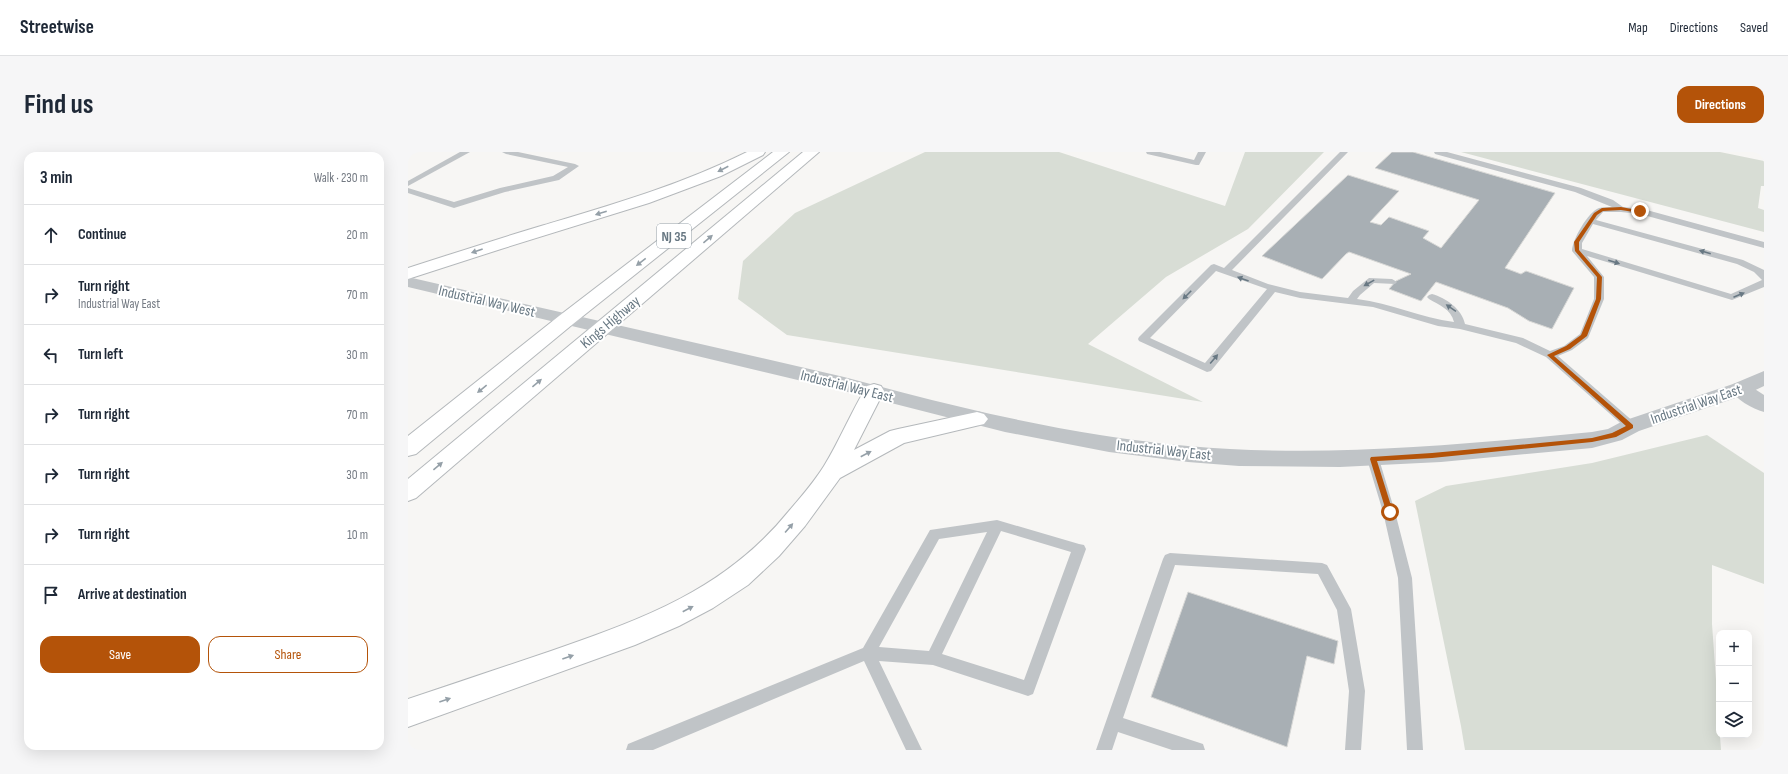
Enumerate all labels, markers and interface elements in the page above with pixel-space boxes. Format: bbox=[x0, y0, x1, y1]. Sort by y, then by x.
text: Streetwise bbox=[20, 16, 94, 39]
text: Map bbox=[1628, 19, 1648, 36]
text: Directions bbox=[1670, 19, 1718, 36]
text: Saved bbox=[1740, 19, 1768, 36]
button: Directions bbox=[1677, 86, 1764, 123]
text: Find us bbox=[24, 88, 93, 121]
one-way arrow bbox=[717, 166, 729, 173]
text: 3 min bbox=[40, 168, 73, 188]
text: Walk · 230 m bbox=[314, 170, 368, 186]
route end bbox=[1631, 202, 1649, 220]
one-way arrow bbox=[595, 210, 607, 216]
icon: ahead bbox=[40, 224, 62, 246]
road number: NJ 35 bbox=[657, 224, 691, 248]
text: Continue bbox=[78, 225, 127, 244]
text: 20 m bbox=[346, 227, 368, 243]
one-way arrow bbox=[703, 235, 713, 244]
one-way arrow bbox=[470, 248, 482, 254]
one-way arrow bbox=[1698, 249, 1710, 255]
one-way arrow bbox=[635, 258, 646, 266]
one-way arrow bbox=[1609, 259, 1621, 265]
one-way arrow bbox=[1237, 275, 1249, 281]
text: Turn right bbox=[78, 277, 130, 296]
one-way arrow bbox=[1363, 280, 1375, 287]
street label: Industrial Way West bbox=[437, 281, 538, 322]
icon: right bbox=[40, 284, 62, 306]
text: 70 m bbox=[347, 287, 368, 303]
one-way arrow bbox=[1182, 290, 1192, 300]
one-way arrow bbox=[1733, 291, 1745, 297]
street label: Kings Highway bbox=[577, 292, 644, 353]
text: Industrial Way East bbox=[78, 296, 160, 312]
one-way arrow bbox=[1445, 304, 1456, 312]
icon: left bbox=[40, 344, 62, 366]
text: Turn left bbox=[78, 345, 123, 364]
text: 30 m bbox=[346, 347, 368, 363]
one-way arrow bbox=[1210, 353, 1219, 364]
street label: Industrial Way East bbox=[799, 366, 896, 407]
one-way arrow bbox=[532, 378, 543, 387]
street label: Industrial Way East bbox=[1648, 380, 1745, 429]
one-way arrow bbox=[476, 384, 487, 393]
icon: right bbox=[40, 404, 62, 426]
text: Turn right bbox=[78, 405, 130, 424]
text: 70 m bbox=[347, 407, 368, 423]
street label: Industrial Way East bbox=[1116, 436, 1213, 465]
one-way arrow bbox=[860, 451, 872, 457]
one-way arrow bbox=[432, 462, 443, 471]
icon: right bbox=[40, 464, 62, 486]
text: Turn right bbox=[78, 465, 130, 484]
text: 30 m bbox=[346, 467, 368, 483]
route start bbox=[1381, 503, 1399, 521]
one-way arrow bbox=[784, 523, 793, 533]
icon: right bbox=[40, 524, 62, 546]
text: Turn right bbox=[78, 525, 130, 544]
text: 10 m bbox=[347, 527, 368, 543]
icon: arrive bbox=[40, 584, 62, 606]
text: Arrive at destination bbox=[78, 585, 187, 604]
one-way arrow bbox=[682, 605, 694, 612]
map controls bbox=[1716, 630, 1752, 738]
button: + bbox=[1716, 630, 1752, 666]
button: Save bbox=[40, 636, 200, 673]
button: Share bbox=[208, 636, 368, 673]
one-way arrow bbox=[562, 654, 574, 660]
button: − bbox=[1716, 666, 1752, 702]
one-way arrow bbox=[439, 697, 451, 703]
button: layers bbox=[1716, 702, 1752, 738]

